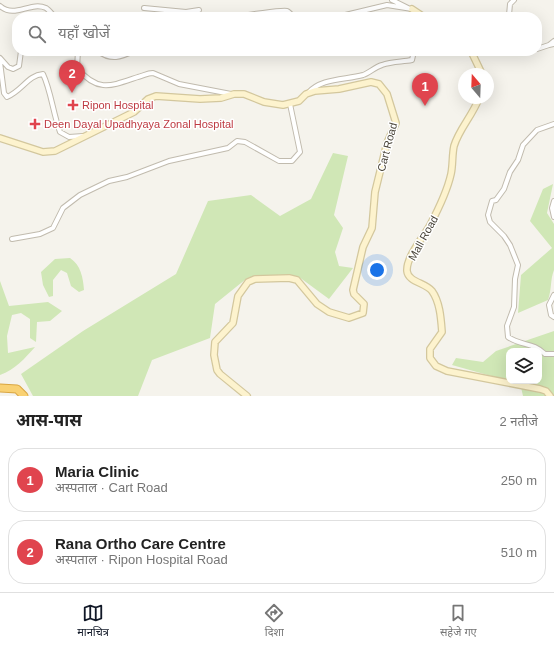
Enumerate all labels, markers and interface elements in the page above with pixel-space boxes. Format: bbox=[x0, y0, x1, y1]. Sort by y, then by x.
search box bbox=[12, 12, 542, 56]
icon: search bbox=[26, 23, 48, 45]
text: यहाँ खोजें bbox=[58, 24, 110, 41]
pin: 2 bbox=[59, 60, 85, 93]
north arrow bbox=[458, 68, 494, 104]
pin: 1 bbox=[412, 73, 438, 106]
marker: Ripon Hospital bbox=[67, 99, 79, 111]
place label: Ripon Hospital bbox=[82, 99, 154, 111]
marker: Deen Dayal Upadhyaya Zonal Hospital bbox=[29, 118, 41, 130]
place label: Deen Dayal Upadhyaya Zonal Hospital bbox=[44, 118, 234, 130]
street label: Cart Road bbox=[375, 121, 399, 173]
street label: Mall Road bbox=[406, 213, 440, 263]
your location bbox=[367, 260, 387, 280]
map controls bbox=[506, 348, 542, 384]
button: layers bbox=[506, 348, 542, 384]
text: आस-पास bbox=[16, 411, 82, 430]
text: 2 नतीजे bbox=[500, 414, 538, 429]
text: Maria Clinic bbox=[55, 463, 139, 480]
text: 1 bbox=[26, 473, 34, 488]
text: 250 m bbox=[501, 473, 537, 488]
text: अस्पताल · Cart Road bbox=[55, 480, 168, 495]
text: Rana Ortho Care Centre bbox=[55, 535, 226, 552]
text: 2 bbox=[26, 545, 34, 560]
text: 510 m bbox=[501, 545, 537, 560]
text: अस्पताल · Ripon Hospital Road bbox=[55, 552, 228, 567]
tab: मानचित्र bbox=[77, 602, 109, 640]
tab: दिशा bbox=[263, 602, 285, 640]
tab: सहेजे गए bbox=[440, 602, 477, 640]

